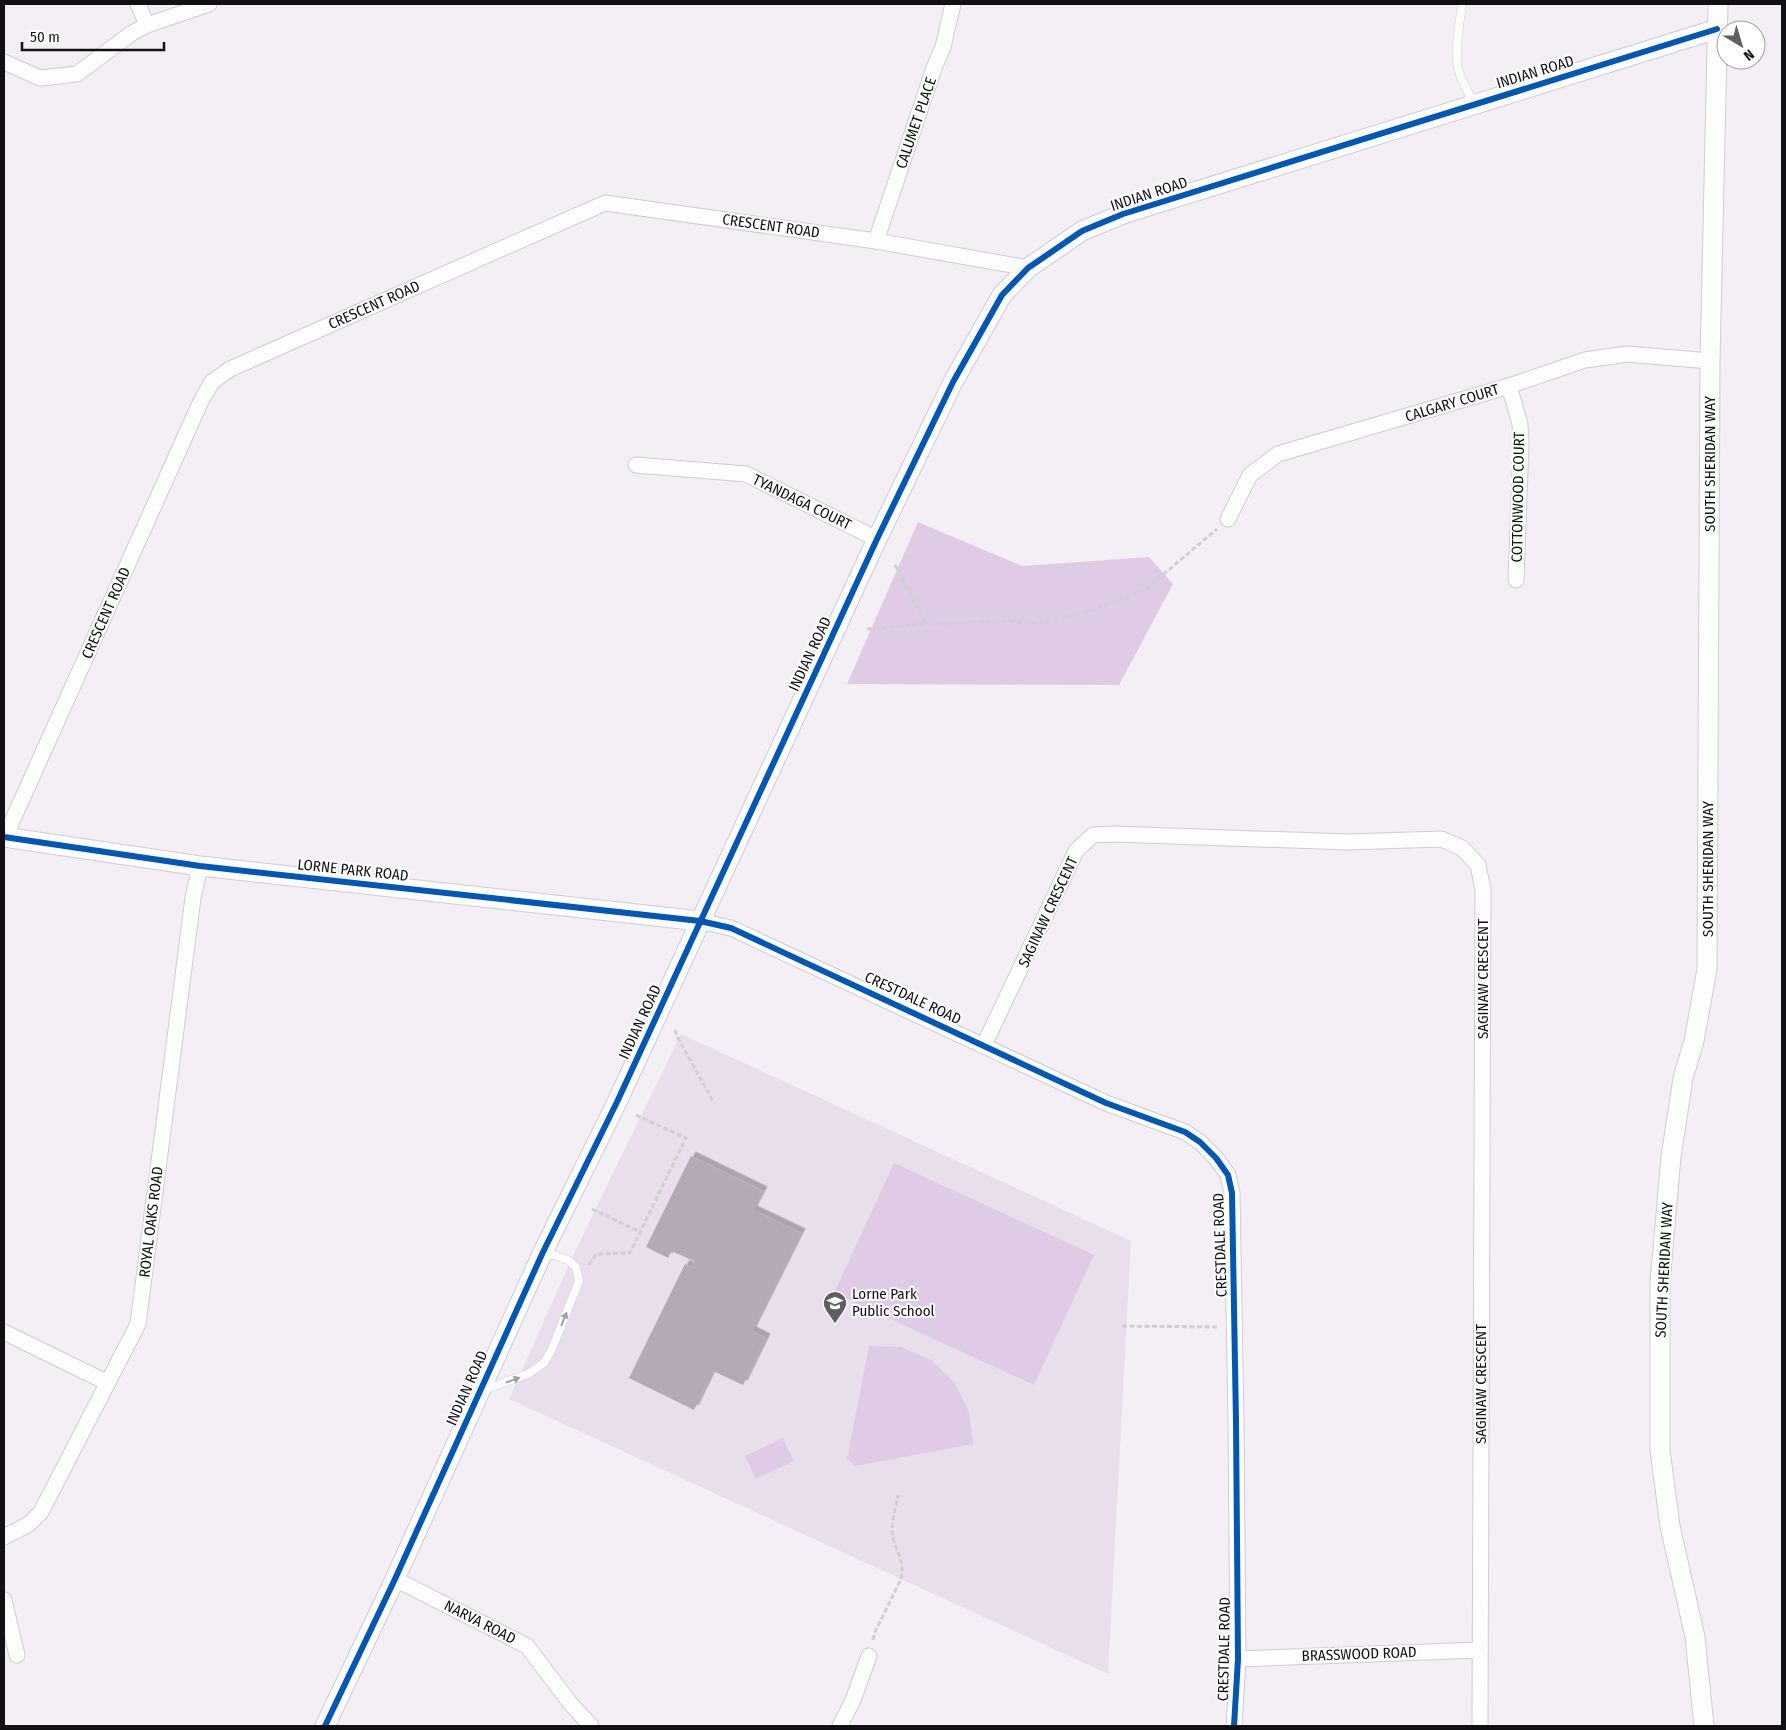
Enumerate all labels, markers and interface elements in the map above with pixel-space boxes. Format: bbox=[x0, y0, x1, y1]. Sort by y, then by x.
scale bar bbox=[22, 20, 165, 52]
north arrow bbox=[1716, 20, 1766, 70]
text: 50 m bbox=[30, 28, 60, 46]
text: N bbox=[1740, 46, 1757, 64]
street label: INDIAN ROAD bbox=[1494, 52, 1576, 92]
street label: CALUMET PLACE bbox=[892, 75, 940, 171]
street label: INDIAN ROAD bbox=[1108, 173, 1190, 215]
street label: CRESCENT ROAD bbox=[721, 210, 821, 242]
street label: CRESCENT ROAD bbox=[325, 277, 423, 333]
street label: CALGARY COURT bbox=[1403, 380, 1501, 426]
street label: SOUTH SHERIDAN WAY bbox=[1701, 396, 1719, 532]
street label: COTTONWOOD COURT bbox=[1508, 431, 1528, 563]
street label: TYANDAGA COURT bbox=[750, 470, 854, 534]
street label: CRESCENT ROAD bbox=[78, 564, 134, 662]
street label: INDIAN ROAD bbox=[785, 614, 835, 694]
street label: SOUTH SHERIDAN WAY bbox=[1699, 801, 1717, 937]
street label: SAGINAW CRESCENT bbox=[1014, 854, 1082, 970]
street label: LORNE PARK ROAD bbox=[297, 855, 409, 885]
street label: SAGINAW CRESCENT bbox=[1474, 919, 1492, 1039]
street label: CRESTDALE ROAD bbox=[862, 968, 964, 1028]
street label: INDIAN ROAD bbox=[615, 982, 665, 1062]
street label: ROYAL OAKS ROAD bbox=[135, 1166, 167, 1278]
street label: CRESTDALE ROAD bbox=[1209, 1193, 1231, 1297]
street label: SOUTH SHERIDAN WAY bbox=[1651, 1201, 1677, 1338]
place label: Lorne Park Public School bbox=[852, 1285, 935, 1320]
school or university icon: Lorne Park Public School bbox=[822, 1290, 848, 1324]
one-way arrow bbox=[560, 1311, 568, 1326]
street label: SAGINAW CRESCENT bbox=[1472, 1324, 1490, 1444]
street label: INDIAN ROAD bbox=[442, 1348, 492, 1428]
one-way arrow bbox=[506, 1376, 521, 1384]
street label: NARVA ROAD bbox=[441, 1596, 519, 1648]
street label: CRESTDALE ROAD bbox=[1214, 1597, 1234, 1701]
street label: BRASSWOOD ROAD bbox=[1301, 1643, 1417, 1665]

